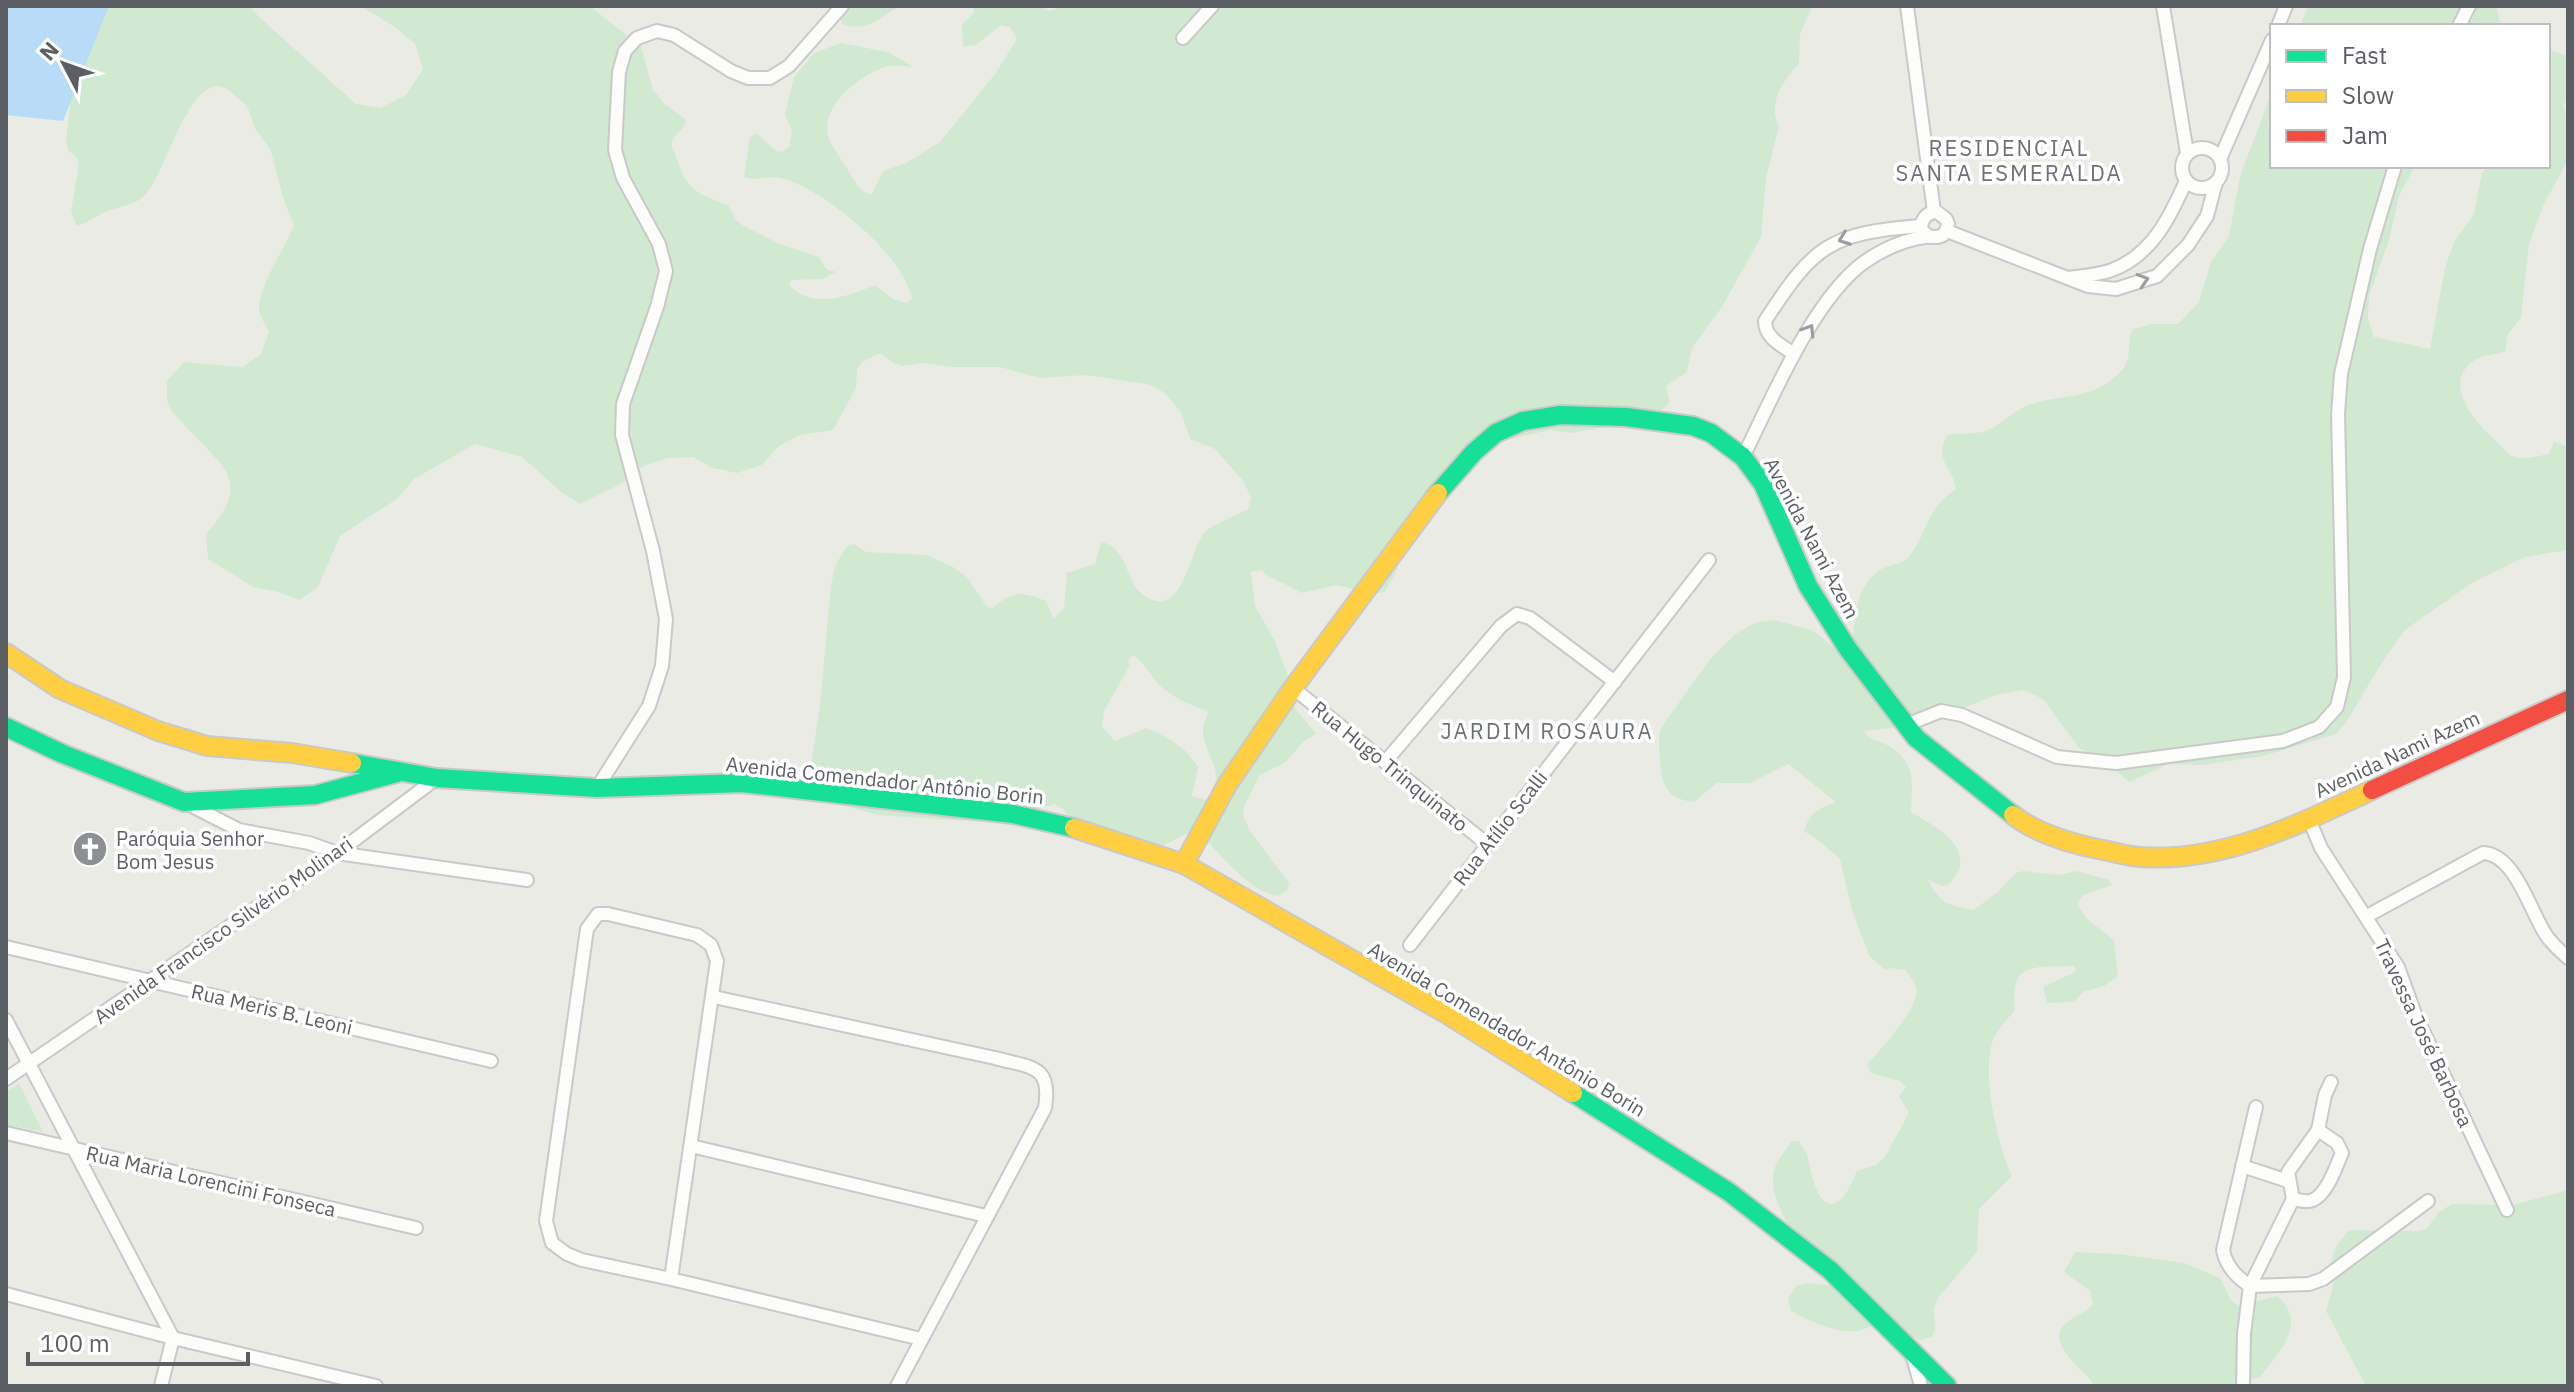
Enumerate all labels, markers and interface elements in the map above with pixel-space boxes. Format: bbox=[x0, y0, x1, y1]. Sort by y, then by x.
north arrow bbox=[24, 24, 104, 104]
legend bbox=[2270, 24, 2550, 168]
text: N bbox=[32, 35, 65, 66]
text: Fast bbox=[2342, 39, 2387, 71]
text: Slow bbox=[2342, 79, 2394, 111]
text: Jam bbox=[2342, 119, 2388, 151]
district label: RESIDENCIAL SANTA ESMERALDA bbox=[1896, 133, 2123, 187]
one-way arrow bbox=[1838, 229, 1852, 246]
one-way arrow bbox=[2136, 273, 2150, 289]
one-way arrow bbox=[1799, 325, 1814, 339]
street label: Avenida Nami Azem bbox=[1758, 453, 1866, 623]
street label: Rua Hugo Trinquinato bbox=[1306, 695, 1474, 837]
street label: Avenida Nami Azem bbox=[2310, 704, 2484, 804]
district label: JARDIM ROSAURA bbox=[1440, 716, 1654, 745]
street label: Avenida Comendador Antônio Borin bbox=[725, 750, 1045, 810]
street label: Rua Atílio Scalli bbox=[1447, 765, 1553, 891]
place label: Paróquia Senhor Bom Jesus bbox=[116, 825, 264, 875]
church icon: Paróquia Senhor Bom Jesus bbox=[71, 830, 109, 868]
street label: Avenida Francisco Silvério Molinari bbox=[88, 830, 358, 1030]
street label: Travessa José Barbosa bbox=[2368, 934, 2480, 1132]
street label: Avenida Comendador Antônio Borin bbox=[1363, 935, 1651, 1123]
street label: Rua Meris B. Leoni bbox=[189, 977, 355, 1041]
street label: Rua Maria Lorencini Fonseca bbox=[83, 1139, 339, 1223]
scale bar bbox=[28, 1316, 248, 1366]
text: 100 m bbox=[40, 1327, 110, 1359]

